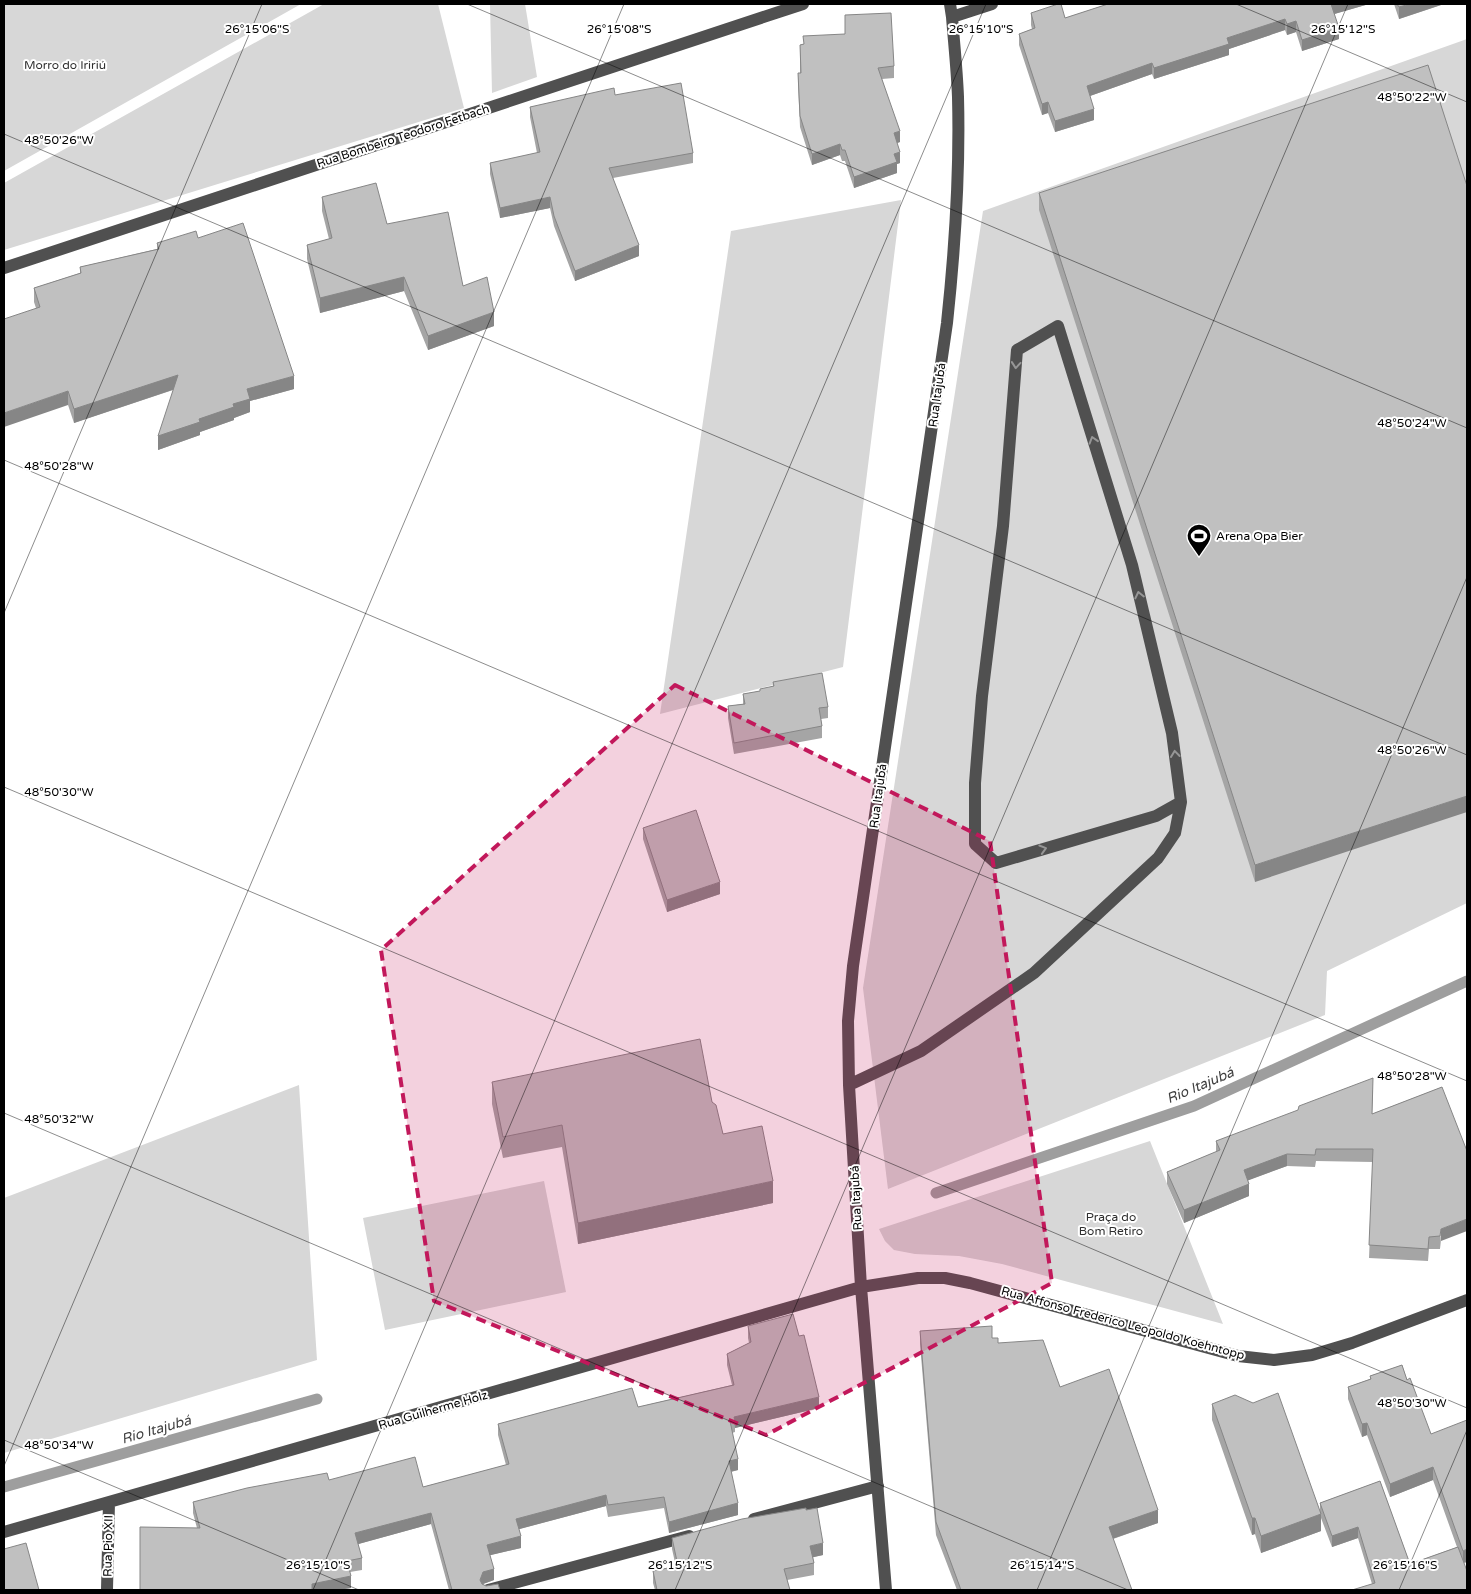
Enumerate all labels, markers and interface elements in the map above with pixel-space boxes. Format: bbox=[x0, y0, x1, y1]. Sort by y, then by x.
text: 26°15'06"S bbox=[225, 22, 289, 36]
text: 26°15'08"S bbox=[587, 22, 651, 36]
text: 26°15'10"S bbox=[949, 22, 1013, 36]
text: 26°15'12"S bbox=[1311, 22, 1375, 36]
park label: Morro do Iririú bbox=[24, 58, 106, 72]
text: 48°50'22"W bbox=[1377, 90, 1447, 104]
street label: Rua Bombeiro Teodoro Fetbach bbox=[315, 101, 491, 171]
text: 48°50'26"W bbox=[24, 133, 94, 147]
one-way arrow bbox=[1011, 361, 1022, 369]
street label: Rua Itajubá bbox=[926, 362, 948, 428]
text: 48°50'24"W bbox=[1377, 416, 1447, 430]
one-way arrow bbox=[1089, 436, 1099, 444]
text: 48°50'28"W bbox=[24, 459, 94, 473]
sports icon: Arena Opa Bier bbox=[1186, 523, 1212, 557]
place label: Arena Opa Bier bbox=[1216, 529, 1303, 543]
one-way arrow bbox=[1134, 591, 1145, 600]
text: 48°50'26"W bbox=[1377, 743, 1447, 757]
one-way arrow bbox=[1170, 750, 1181, 758]
street label: Rua Itajubá bbox=[867, 763, 889, 829]
text: 48°50'30"W bbox=[24, 785, 94, 799]
one-way arrow bbox=[1039, 845, 1047, 855]
water label: Rio Itajubá bbox=[1164, 1063, 1237, 1107]
text: 48°50'28"W bbox=[1377, 1069, 1447, 1083]
text: 48°50'32"W bbox=[24, 1112, 94, 1126]
street label: Rua Itajubá bbox=[847, 1165, 865, 1231]
park label: Praça do Bom Retiro bbox=[1079, 1210, 1143, 1238]
street label: Rua Affonso Frederico Leopoldo Koehntopp bbox=[1000, 1284, 1246, 1362]
street label: Rua Guilherme Holz bbox=[377, 1388, 489, 1432]
text: 48°50'30"W bbox=[1377, 1396, 1447, 1410]
water label: Rio Itajubá bbox=[119, 1411, 194, 1447]
text: 48°50'34"W bbox=[24, 1438, 94, 1452]
street label: Rua Pio XII bbox=[100, 1515, 116, 1577]
text: 26°15'10"S bbox=[286, 1558, 350, 1572]
text: 26°15'12"S bbox=[648, 1558, 712, 1572]
text: 26°15'14"S bbox=[1010, 1558, 1074, 1572]
text: 26°15'16"S bbox=[1373, 1558, 1437, 1572]

